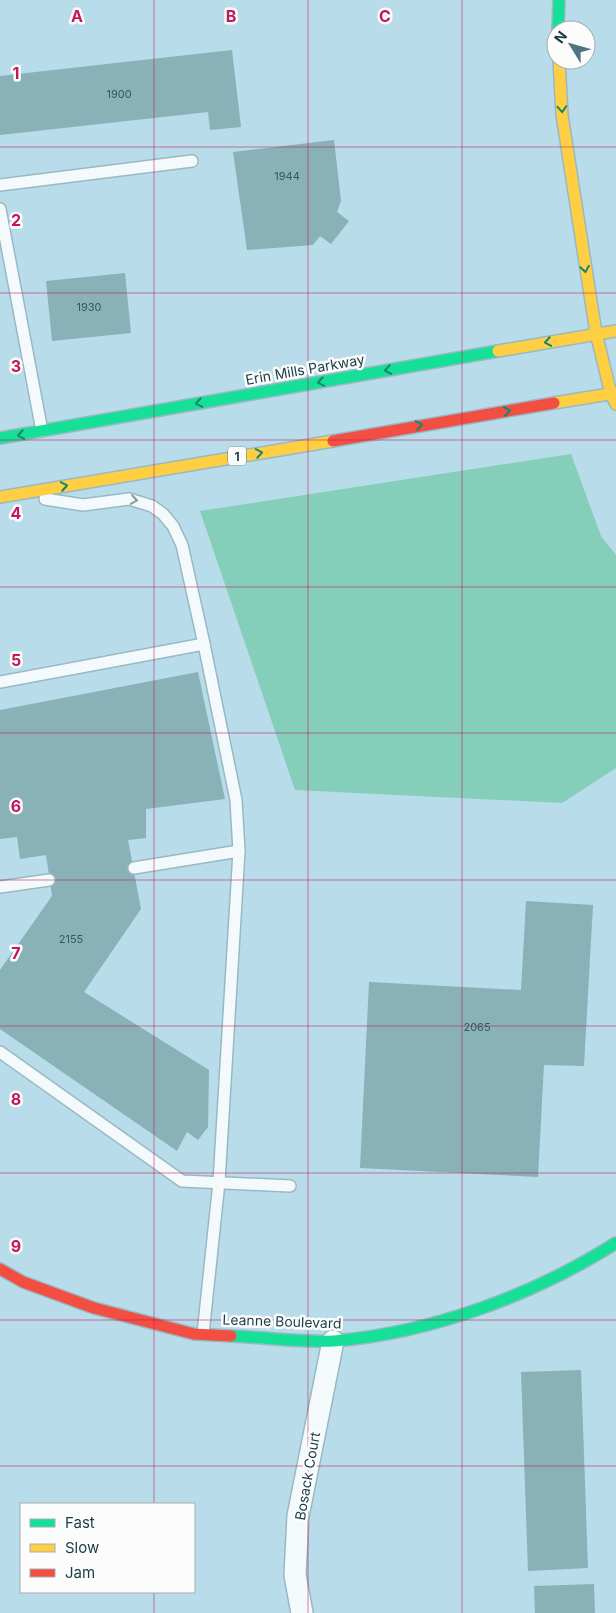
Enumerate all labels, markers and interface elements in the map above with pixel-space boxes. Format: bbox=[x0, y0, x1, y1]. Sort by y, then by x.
text: A bbox=[71, 6, 83, 26]
text: B bbox=[226, 6, 236, 26]
text: C bbox=[379, 6, 391, 26]
north arrow bbox=[546, 20, 596, 70]
text: N bbox=[550, 27, 570, 46]
text: 1 bbox=[13, 63, 19, 83]
house number: 1900 bbox=[106, 87, 132, 101]
one-way arrow bbox=[556, 105, 567, 113]
house number: 1944 bbox=[274, 169, 300, 183]
text: 2 bbox=[11, 210, 21, 230]
one-way arrow bbox=[580, 265, 590, 274]
house number: 1930 bbox=[76, 300, 102, 314]
one-way arrow bbox=[543, 337, 552, 347]
street label: Erin Mills Parkway bbox=[244, 350, 366, 388]
text: 3 bbox=[11, 356, 21, 376]
one-way arrow bbox=[383, 365, 392, 375]
one-way arrow bbox=[317, 376, 326, 386]
one-way arrow bbox=[195, 398, 204, 408]
one-way arrow bbox=[502, 406, 511, 416]
one-way arrow bbox=[415, 421, 424, 431]
one-way arrow bbox=[16, 429, 25, 439]
road number: 1 bbox=[228, 446, 246, 466]
one-way arrow bbox=[255, 448, 263, 458]
one-way arrow bbox=[60, 481, 69, 491]
one-way arrow bbox=[129, 495, 138, 505]
text: 4 bbox=[11, 503, 22, 523]
text: 5 bbox=[11, 650, 21, 670]
text: 6 bbox=[11, 796, 21, 816]
house number: 2155 bbox=[59, 932, 84, 946]
text: 7 bbox=[11, 943, 21, 963]
house number: 2065 bbox=[463, 1020, 491, 1034]
text: 8 bbox=[11, 1089, 21, 1109]
text: 9 bbox=[11, 1236, 21, 1256]
street label: Leanne Boulevard bbox=[222, 1310, 342, 1332]
street label: Bosack Court bbox=[291, 1430, 323, 1521]
legend bbox=[20, 1503, 195, 1593]
text: Fast bbox=[65, 1513, 95, 1532]
text: Slow bbox=[65, 1538, 99, 1557]
text: Jam bbox=[65, 1563, 95, 1582]

